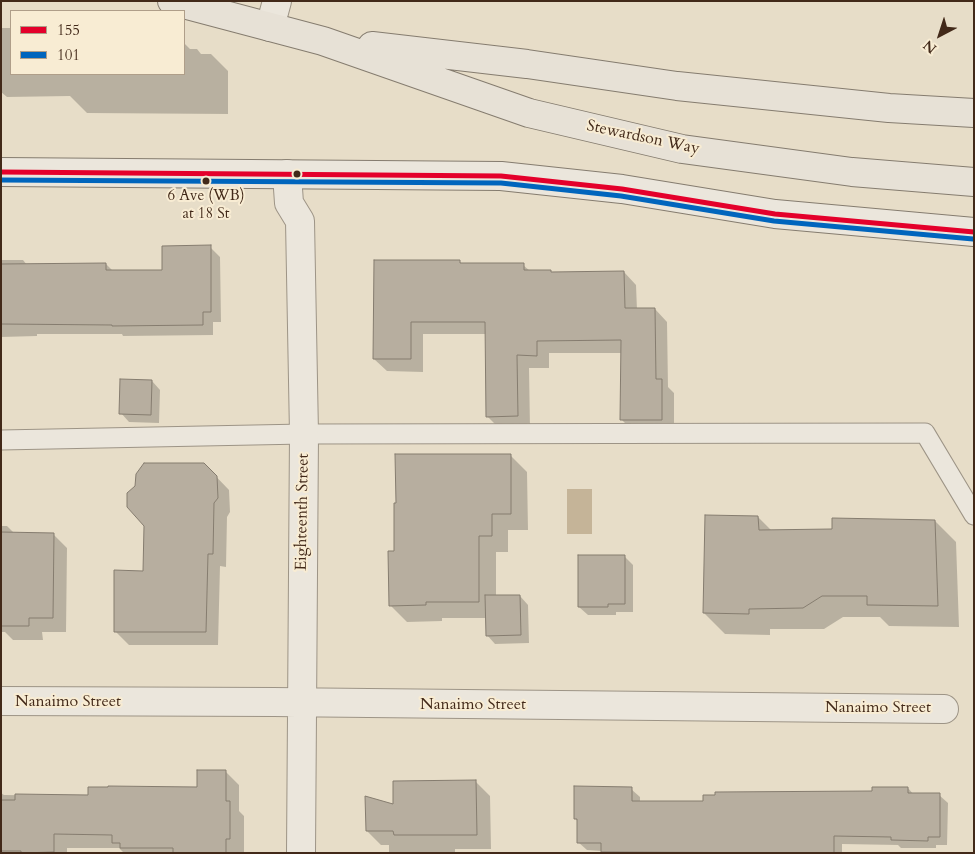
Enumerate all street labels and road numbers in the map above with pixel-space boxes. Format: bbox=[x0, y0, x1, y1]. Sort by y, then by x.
street label: Stewardson Way bbox=[585, 117, 701, 159]
street label: Eighteenth Street bbox=[292, 453, 314, 571]
street label: Nanaimo Street bbox=[15, 692, 121, 712]
street label: Nanaimo Street bbox=[420, 695, 526, 715]
street label: Nanaimo Street bbox=[825, 698, 931, 718]

